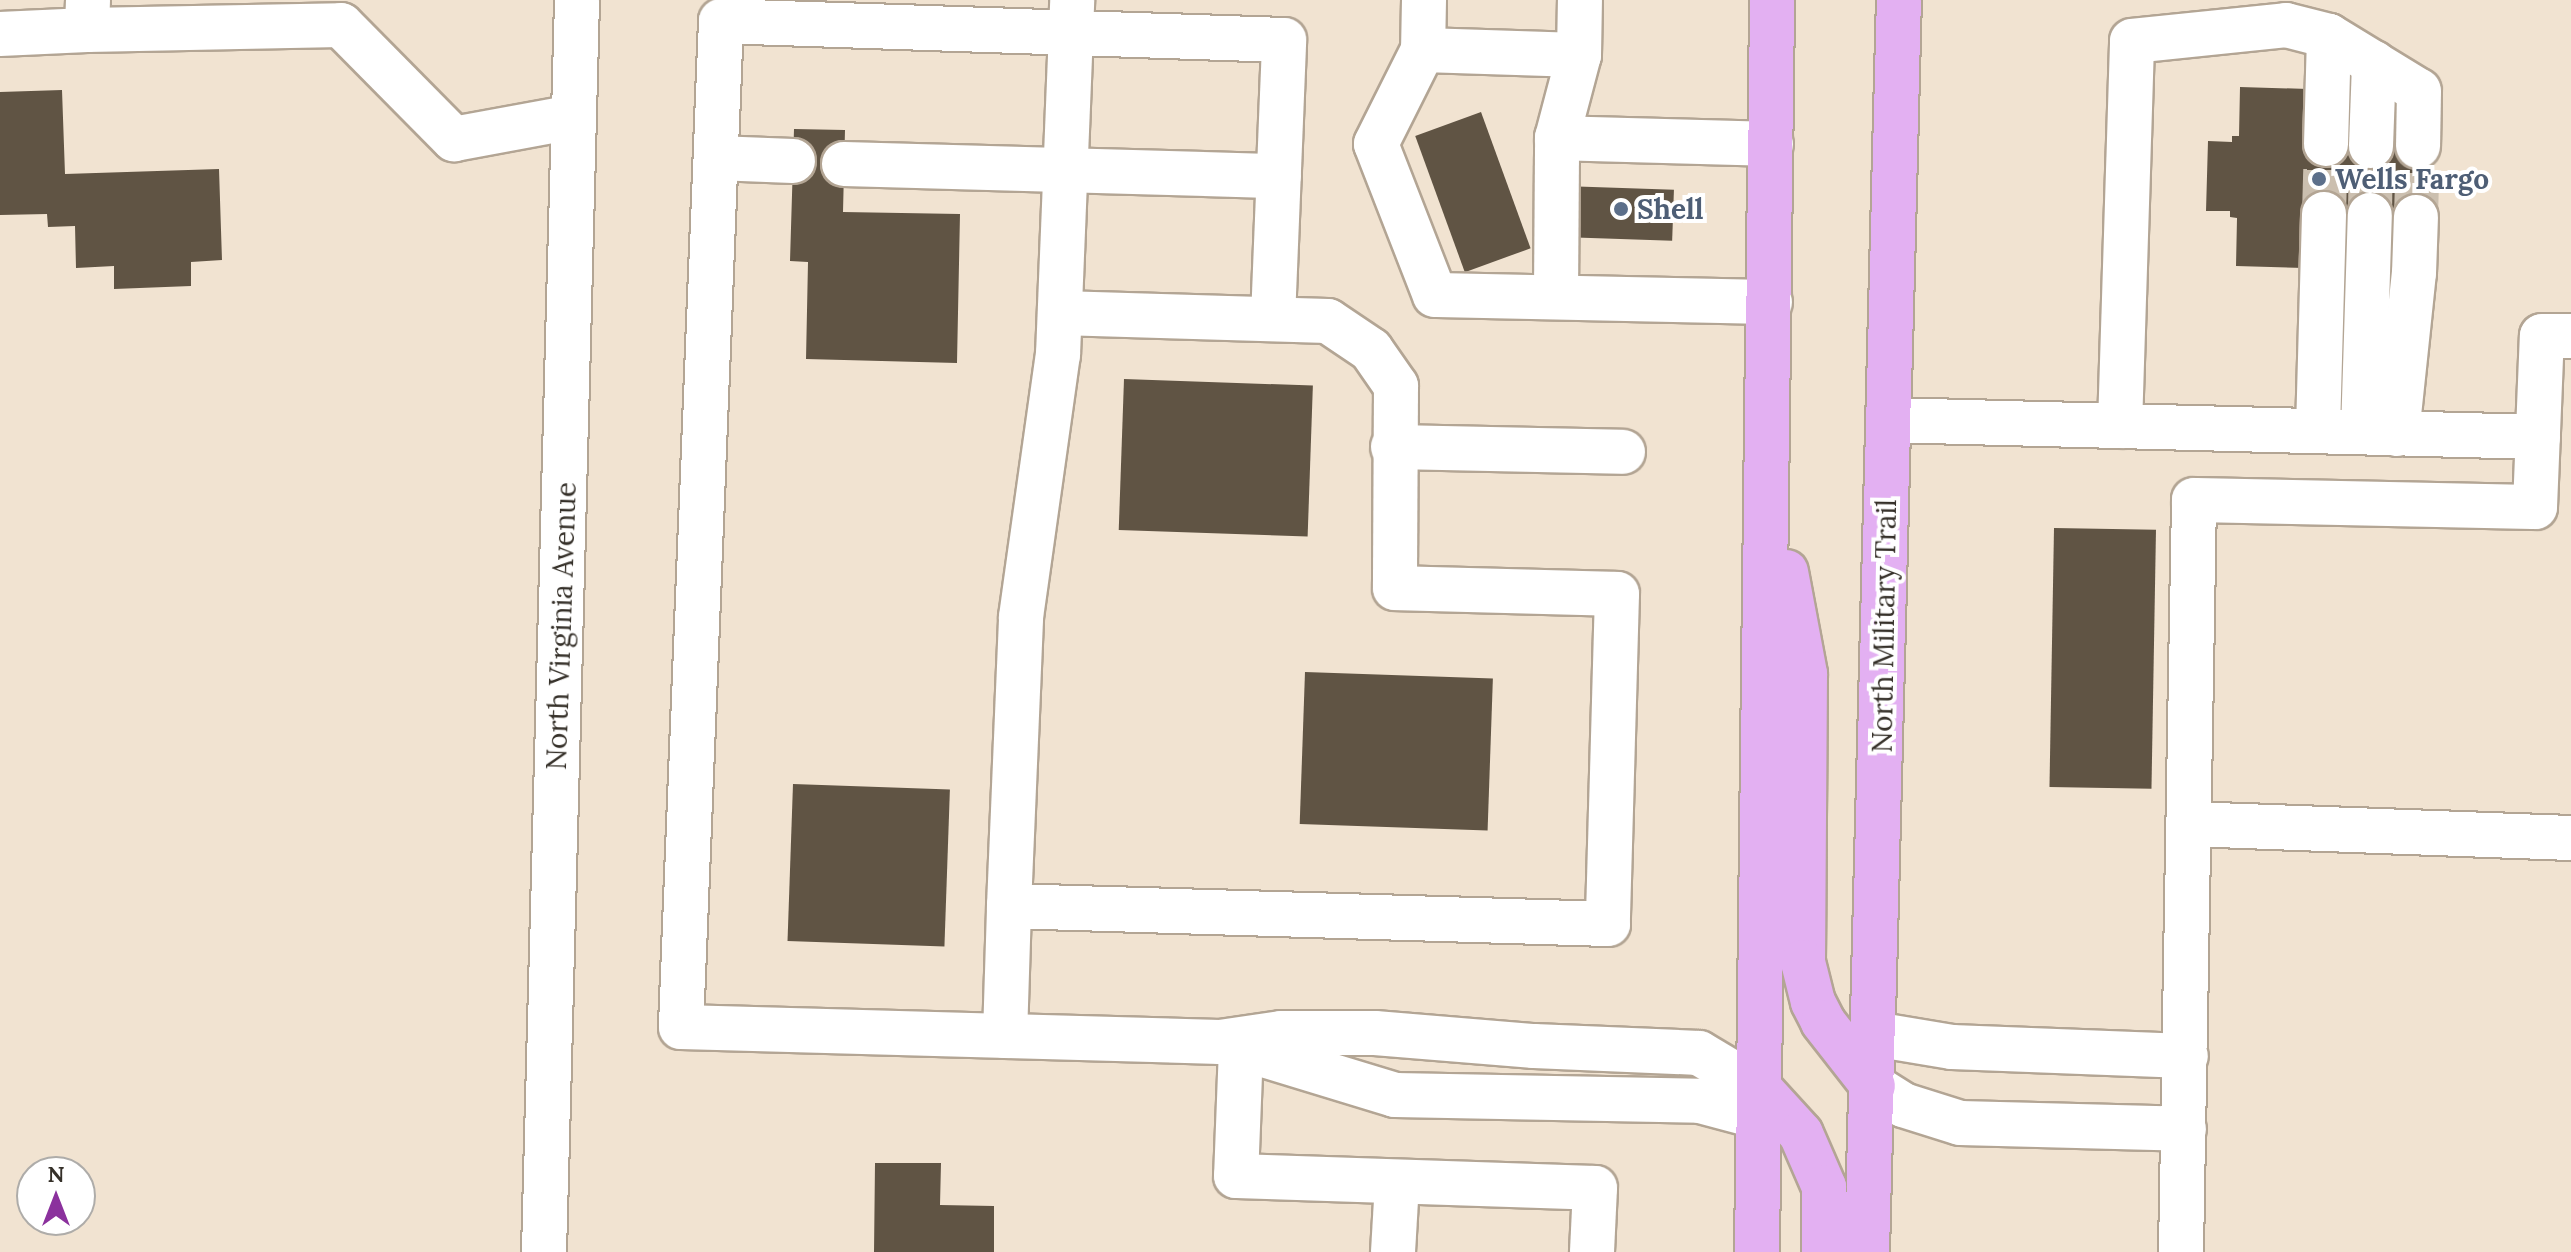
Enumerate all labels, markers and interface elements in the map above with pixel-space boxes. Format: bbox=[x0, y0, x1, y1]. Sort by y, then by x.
place label: Wells Fargo bbox=[2335, 162, 2489, 196]
marker: Wells Fargo bbox=[2310, 170, 2328, 188]
place label: Shell bbox=[1637, 192, 1704, 226]
marker: Shell bbox=[1612, 200, 1630, 218]
street label: North Virginia Avenue bbox=[539, 481, 583, 771]
street label: North Military Trail bbox=[1865, 499, 1903, 753]
north arrow bbox=[16, 1156, 96, 1236]
text: N bbox=[47, 1160, 65, 1188]

